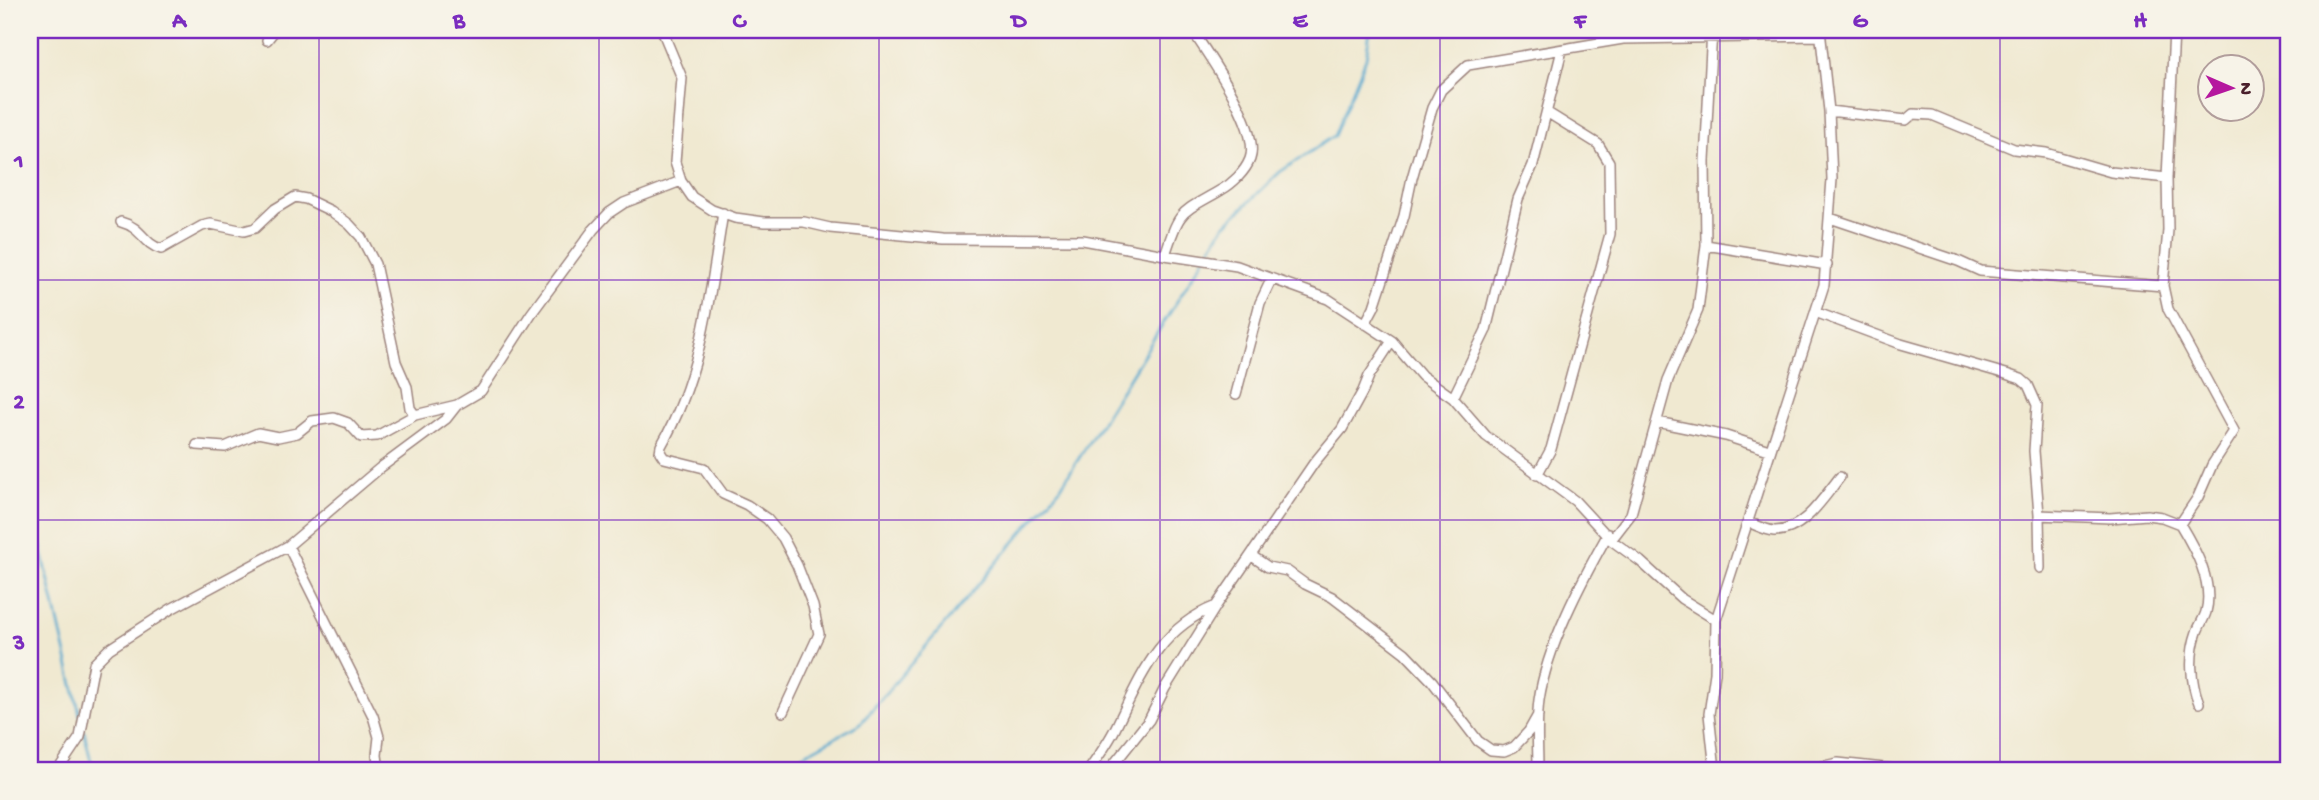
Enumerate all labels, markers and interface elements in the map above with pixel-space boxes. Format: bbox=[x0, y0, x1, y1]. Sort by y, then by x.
text: A bbox=[171, 9, 187, 36]
text: B bbox=[452, 9, 466, 36]
text: C bbox=[733, 9, 748, 36]
text: D bbox=[1010, 9, 1028, 36]
text: E bbox=[1293, 9, 1309, 36]
text: F bbox=[1573, 9, 1588, 36]
text: G bbox=[1853, 9, 1869, 36]
text: H bbox=[2133, 9, 2147, 36]
north arrow bbox=[2196, 52, 2266, 122]
text: N bbox=[2233, 82, 2256, 95]
text: 1 bbox=[13, 149, 24, 176]
text: 2 bbox=[13, 390, 25, 417]
text: 3 bbox=[12, 631, 25, 658]

